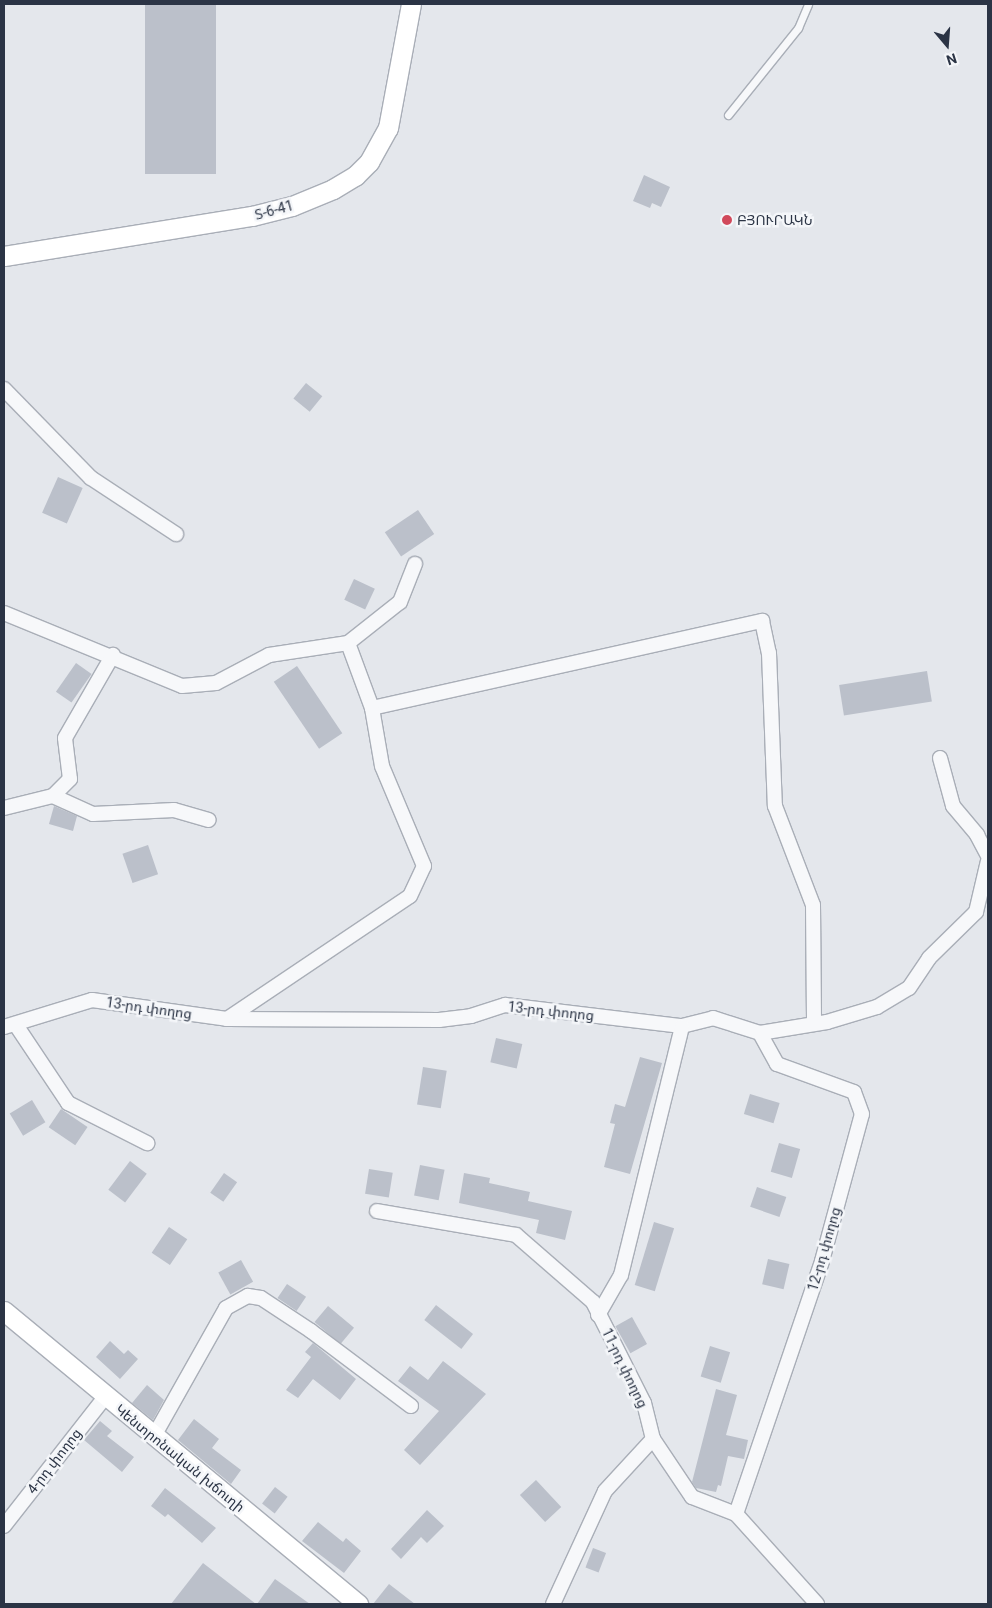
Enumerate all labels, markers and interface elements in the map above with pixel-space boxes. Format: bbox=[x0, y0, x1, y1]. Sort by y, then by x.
north arrow bbox=[922, 20, 972, 70]
text: N bbox=[944, 50, 959, 68]
street label: Տ-6-41 bbox=[253, 197, 295, 223]
place label: ԲՅՈՒՐԱԿՆ bbox=[737, 212, 813, 228]
marker: ԲՅՈՒՐԱԿՆ bbox=[721, 214, 733, 226]
street label: 13-րդ փողոց bbox=[105, 994, 193, 1022]
street label: 13-րդ փողոց bbox=[507, 998, 595, 1024]
street label: 12-րդ փողոց bbox=[804, 1205, 844, 1293]
street label: 11-րդ փողոց bbox=[598, 1325, 652, 1411]
street label: Կենտրոնական խճուղի bbox=[112, 1401, 248, 1515]
street label: 4-րդ փողոց bbox=[23, 1425, 85, 1497]

